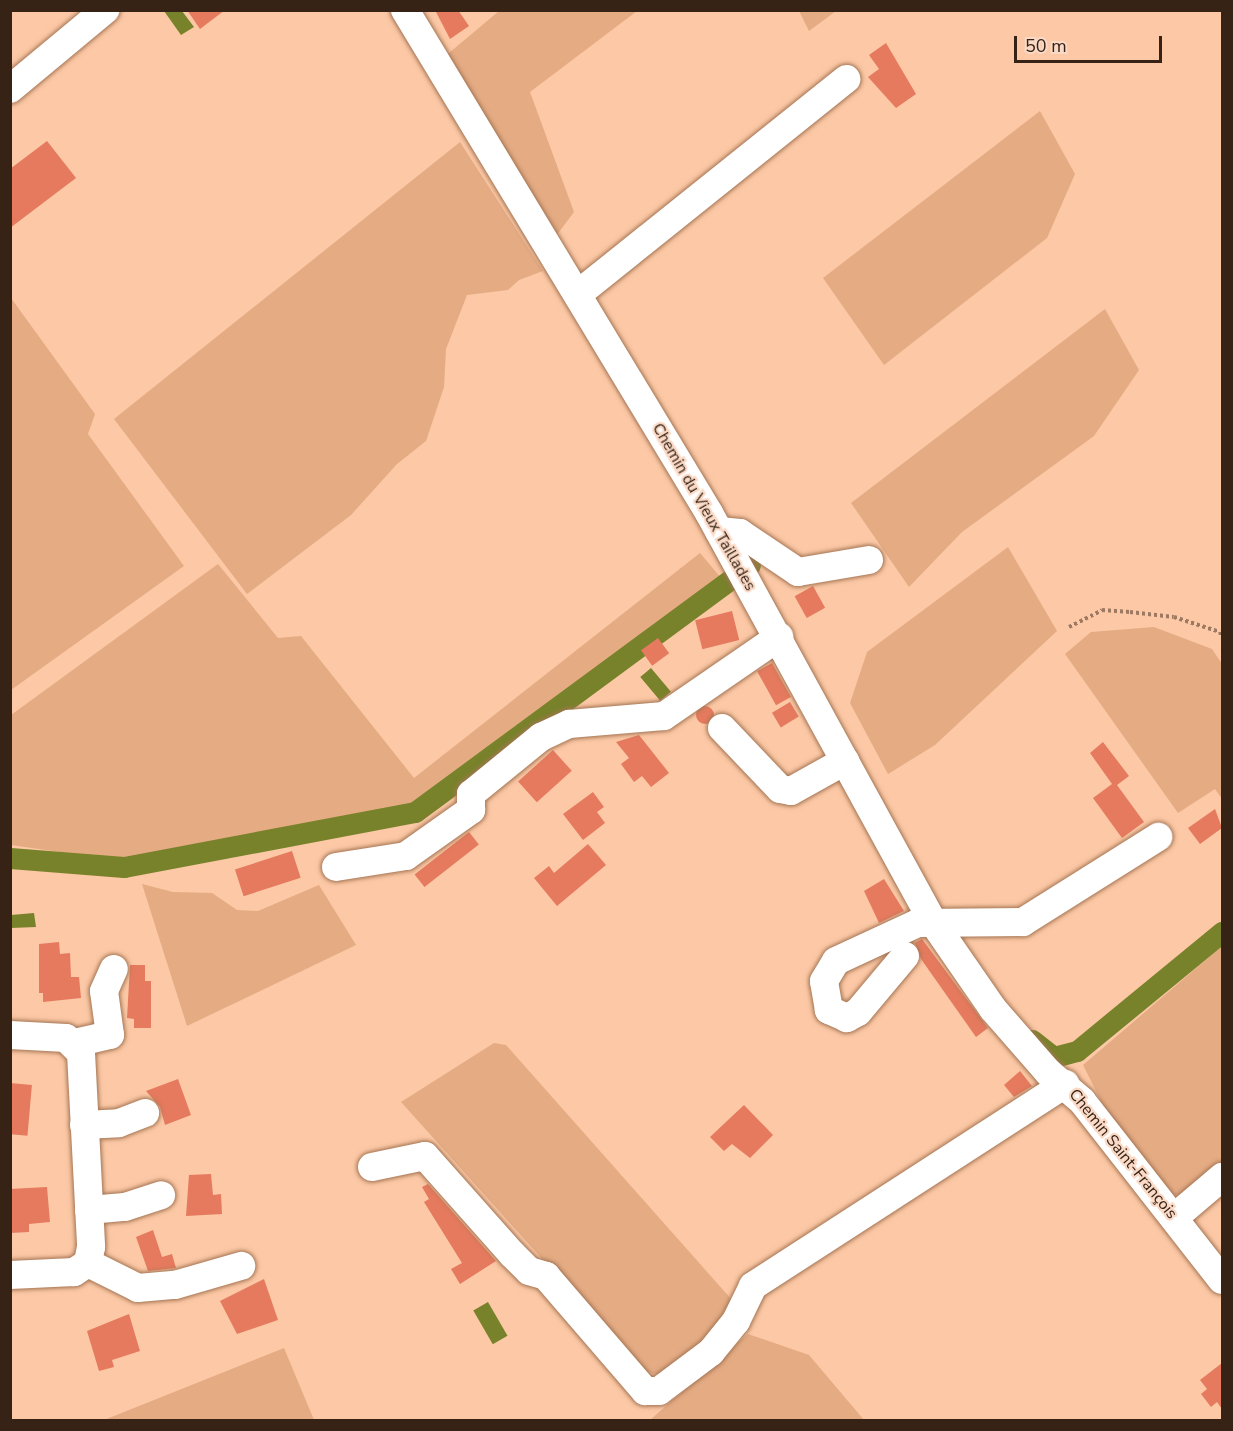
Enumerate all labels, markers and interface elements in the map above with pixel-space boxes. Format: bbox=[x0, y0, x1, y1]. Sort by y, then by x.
scale bar bbox=[1017, 24, 1166, 62]
text: 50 m bbox=[1025, 34, 1067, 58]
street label: Chemin du Vieux Taillades bbox=[648, 420, 760, 594]
street label: Chemin Saint-François bbox=[1065, 1085, 1181, 1223]

